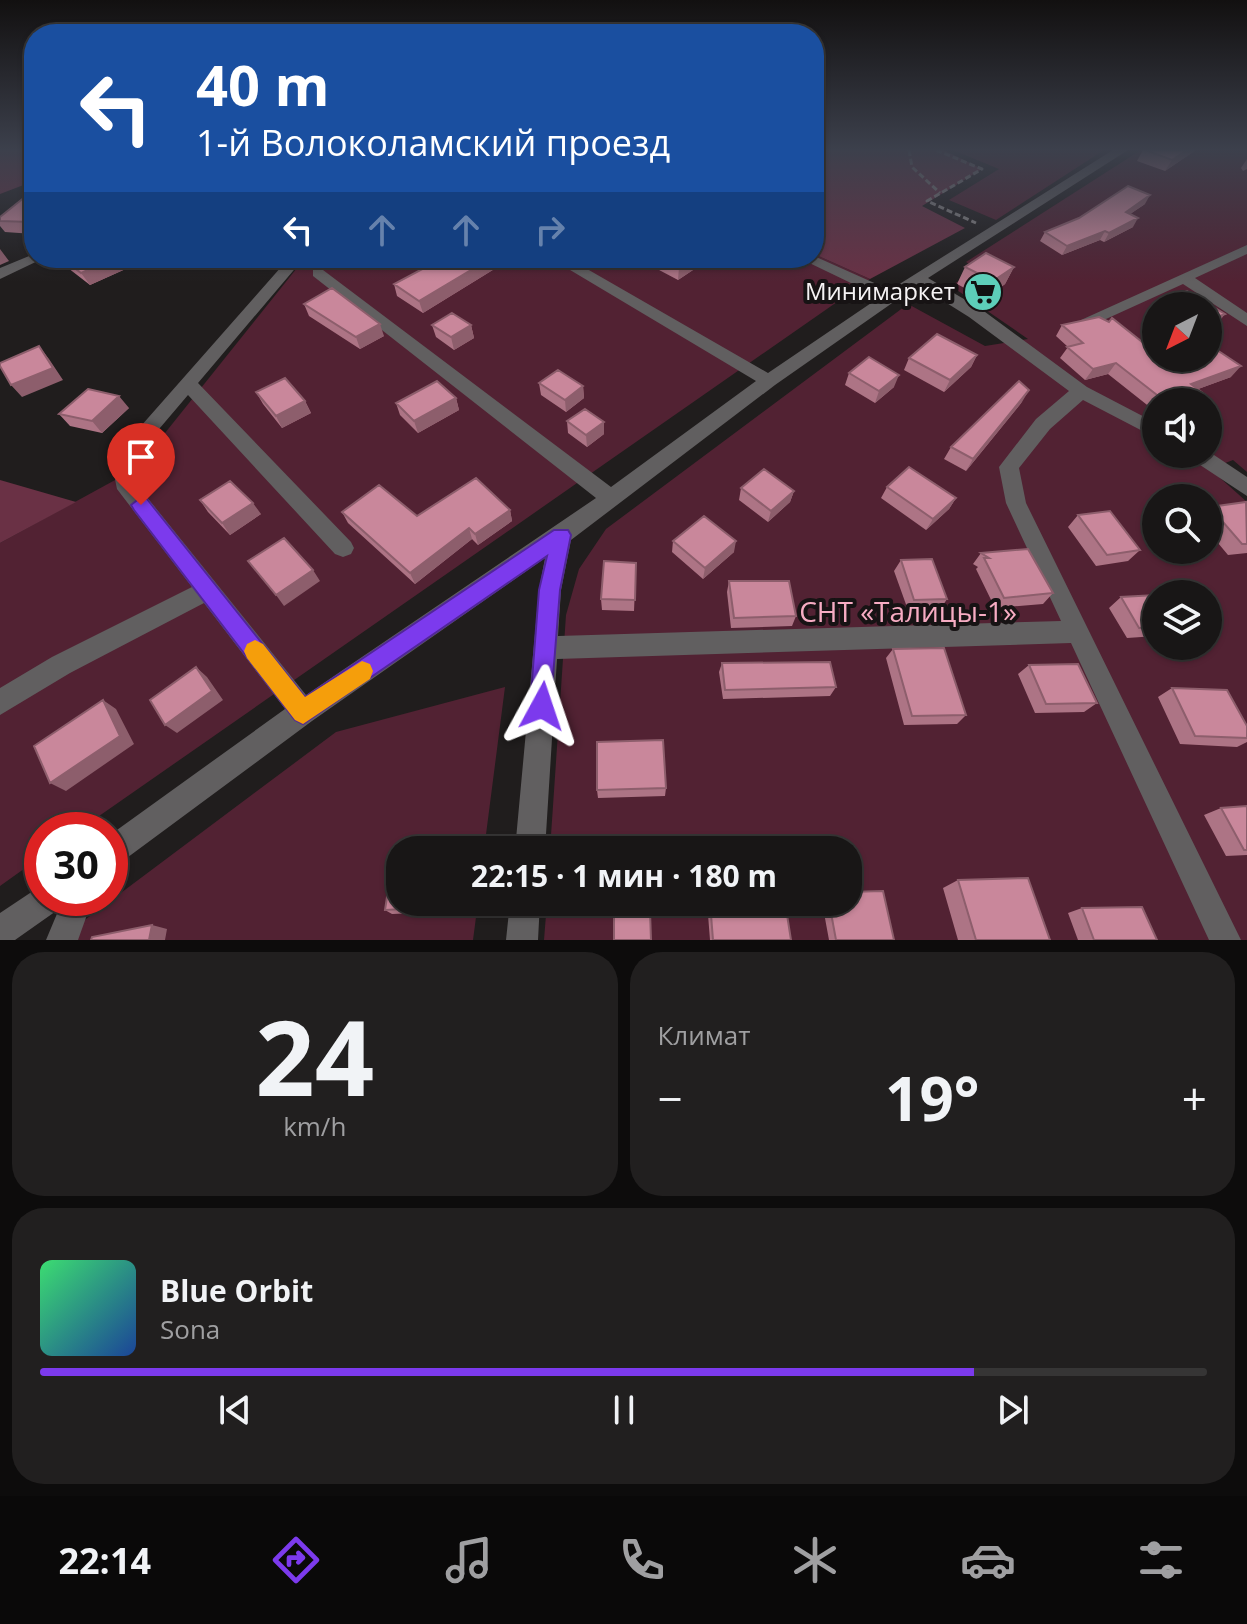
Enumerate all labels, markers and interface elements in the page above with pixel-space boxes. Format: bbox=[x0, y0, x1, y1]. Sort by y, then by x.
text: 40 m bbox=[196, 46, 330, 122]
icon: left bbox=[64, 56, 168, 160]
text: 1-й Волоколамский проезд bbox=[196, 118, 670, 167]
icon: left bbox=[276, 208, 320, 252]
icon: ahead bbox=[360, 208, 404, 252]
icon: ahead bbox=[444, 208, 488, 252]
icon: right bbox=[528, 208, 572, 252]
supermarket icon: Минимаркет bbox=[962, 271, 1004, 313]
place label: Минимаркет bbox=[805, 274, 955, 307]
north arrow bbox=[1142, 292, 1222, 372]
map controls bbox=[1142, 292, 1222, 660]
button: sound bbox=[1142, 388, 1222, 468]
pin bbox=[107, 423, 175, 505]
icon: arrive bbox=[119, 435, 163, 479]
button: search bbox=[1142, 484, 1222, 564]
button: layers bbox=[1142, 580, 1222, 660]
park label: СНТ «Талицы-1» bbox=[799, 592, 1017, 630]
position arrow bbox=[500, 664, 584, 748]
speed limit sign: 30 bbox=[24, 812, 128, 916]
text: 22:15 · 1 мин · 180 m bbox=[471, 855, 777, 896]
text: 24 bbox=[255, 985, 374, 1126]
text: Климат bbox=[658, 1017, 751, 1053]
text: 19° bbox=[885, 1057, 979, 1139]
text: − bbox=[658, 1068, 683, 1128]
text: + bbox=[1182, 1068, 1207, 1128]
text: km/h bbox=[283, 1108, 346, 1144]
text: Blue Orbit bbox=[160, 1270, 313, 1311]
text: Sona bbox=[160, 1311, 220, 1347]
icon: previous bbox=[213, 1388, 257, 1432]
icon: pause bbox=[602, 1388, 646, 1432]
icon: next bbox=[991, 1388, 1035, 1432]
icon: directions bbox=[268, 1532, 324, 1588]
icon: music bbox=[441, 1532, 497, 1588]
icon: phone bbox=[614, 1532, 670, 1588]
icon: climate bbox=[787, 1532, 843, 1588]
icon: car bbox=[960, 1532, 1016, 1588]
icon: filters bbox=[1133, 1532, 1189, 1588]
text: 22:14 bbox=[58, 1536, 151, 1585]

